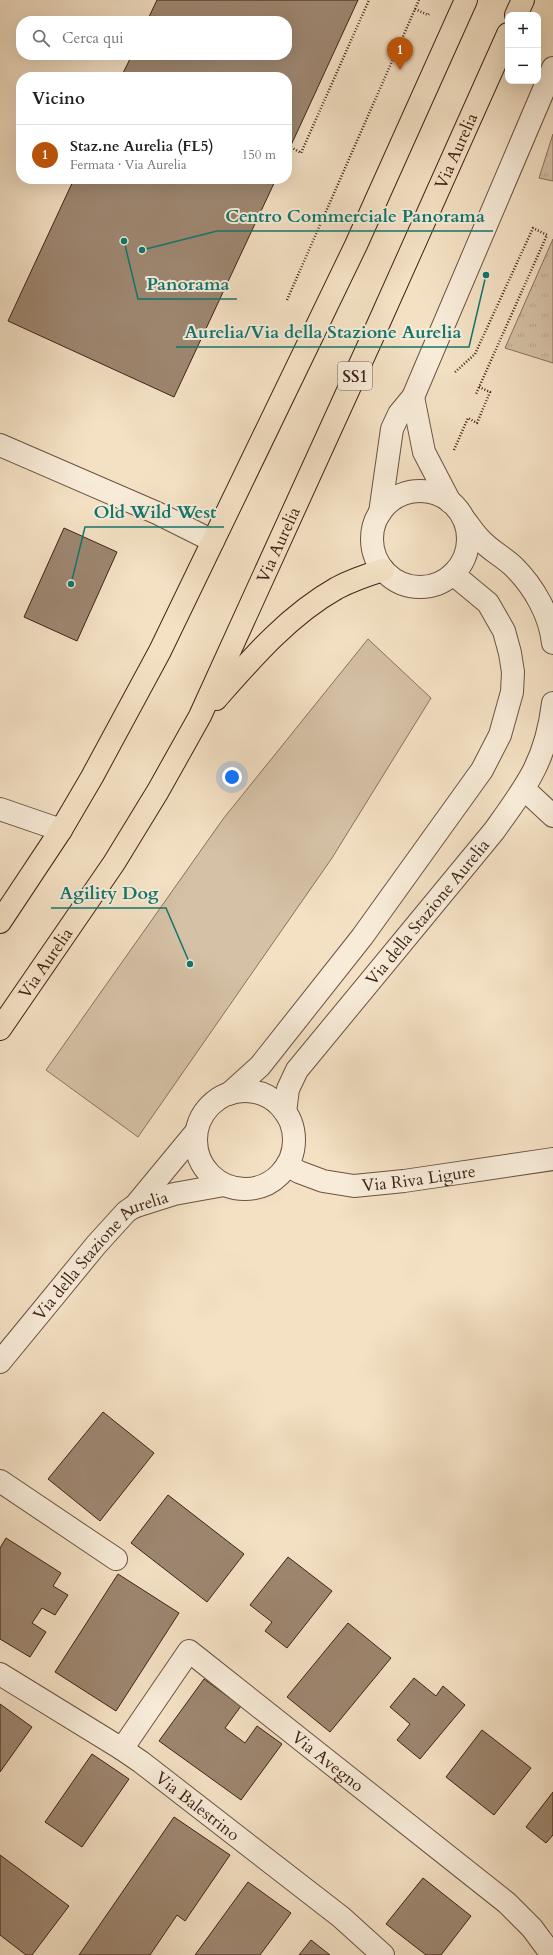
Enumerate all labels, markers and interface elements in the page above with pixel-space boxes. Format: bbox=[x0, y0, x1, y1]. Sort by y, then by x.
map controls bbox=[505, 12, 541, 84]
button: + bbox=[505, 12, 541, 48]
search box bbox=[16, 16, 292, 60]
icon: search bbox=[30, 27, 52, 49]
text: Cerca qui bbox=[62, 28, 124, 48]
pin: 1 bbox=[387, 37, 413, 70]
button: − bbox=[505, 48, 541, 84]
text: Vicino bbox=[32, 87, 85, 110]
street label: Via Aurelia bbox=[429, 109, 484, 193]
text: Staz.ne Aurelia (FL5) bbox=[70, 136, 214, 156]
text: 1 bbox=[42, 146, 48, 164]
text: 150 m bbox=[242, 146, 276, 164]
text: Fermata · Via Aurelia bbox=[70, 156, 187, 174]
callout: Centro Commerciale Panorama bbox=[217, 201, 493, 231]
text: Centro Commerciale Panorama bbox=[225, 204, 485, 229]
callout: Panorama bbox=[138, 269, 237, 299]
text: Panorama bbox=[146, 272, 230, 297]
callout: Aurelia/Via della Stazione Aurelia bbox=[176, 317, 469, 347]
text: Aurelia/Via della Stazione Aurelia bbox=[185, 320, 461, 345]
road number: SS1 bbox=[338, 362, 372, 390]
callout: Old Wild West bbox=[85, 497, 224, 527]
text: Old Wild West bbox=[94, 500, 217, 525]
street label: Via Aurelia bbox=[251, 503, 306, 586]
your location bbox=[222, 767, 242, 787]
street label: Via della Stazione Aurelia bbox=[360, 834, 495, 990]
callout: Agility Dog bbox=[51, 878, 166, 908]
text: Agility Dog bbox=[60, 881, 159, 906]
street label: Via Aurelia bbox=[13, 923, 78, 1003]
street label: Via Riva Ligure bbox=[361, 1160, 477, 1197]
street label: Via della Stazione Aurelia bbox=[28, 1185, 172, 1325]
street label: Via Avegno bbox=[287, 1726, 369, 1797]
street label: Via Balestrino bbox=[150, 1766, 244, 1846]

